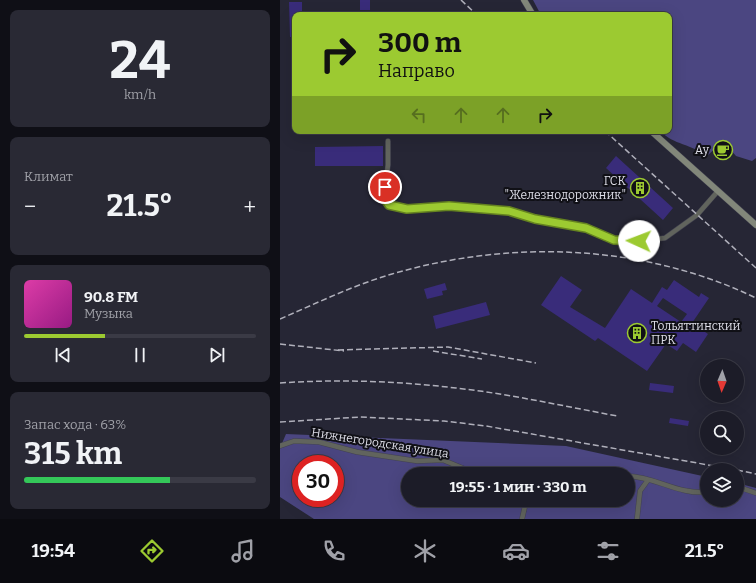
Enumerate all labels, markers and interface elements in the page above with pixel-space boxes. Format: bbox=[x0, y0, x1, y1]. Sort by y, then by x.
text: 300 m bbox=[378, 26, 461, 59]
icon: right bbox=[312, 28, 364, 80]
text: 24 bbox=[110, 29, 170, 92]
text: Направо bbox=[378, 60, 455, 82]
text: km/h bbox=[124, 87, 156, 102]
icon: left bbox=[408, 104, 430, 126]
icon: ahead bbox=[450, 104, 472, 126]
icon: ahead bbox=[492, 104, 514, 126]
icon: right bbox=[534, 104, 556, 126]
cafe icon: Ау bbox=[712, 139, 734, 161]
place label: Ау bbox=[695, 143, 710, 157]
text: Климат bbox=[24, 169, 73, 184]
pin bbox=[368, 170, 402, 204]
place label: ГСК "Железнодорожник" bbox=[504, 174, 626, 202]
icon: arrive bbox=[374, 176, 396, 198]
building icon: ГСК "Железнодорожник" bbox=[629, 177, 651, 199]
text: 21.5° bbox=[107, 188, 173, 224]
text: − bbox=[24, 193, 36, 220]
text: + bbox=[243, 193, 256, 220]
position arrow bbox=[618, 220, 660, 262]
text: 90.8 FM bbox=[84, 288, 138, 306]
text: Музыка bbox=[84, 306, 133, 321]
place label: Тольяттинский ПРК bbox=[651, 319, 741, 347]
building icon: Тольяттинский ПРК bbox=[626, 322, 648, 344]
icon: previous bbox=[52, 344, 74, 366]
icon: pause bbox=[129, 344, 151, 366]
icon: next bbox=[206, 344, 228, 366]
north arrow bbox=[700, 359, 744, 403]
map controls bbox=[700, 359, 744, 507]
button: search bbox=[700, 411, 744, 455]
text: Запас хода · 63% bbox=[24, 417, 126, 432]
street label: Нижнегородская улица bbox=[310, 425, 450, 461]
text: 315 km bbox=[24, 436, 122, 472]
speed limit sign: 30 bbox=[292, 455, 344, 507]
button: layers bbox=[700, 463, 744, 507]
text: 19:55 · 1 мин · 330 m bbox=[449, 478, 587, 496]
icon: directions bbox=[138, 537, 166, 565]
icon: music bbox=[229, 537, 257, 565]
icon: phone bbox=[320, 537, 348, 565]
icon: climate bbox=[411, 537, 439, 565]
icon: car bbox=[502, 537, 530, 565]
icon: filters bbox=[594, 537, 622, 565]
text: 19:54 bbox=[32, 540, 75, 562]
text: 21.5° bbox=[685, 540, 724, 562]

